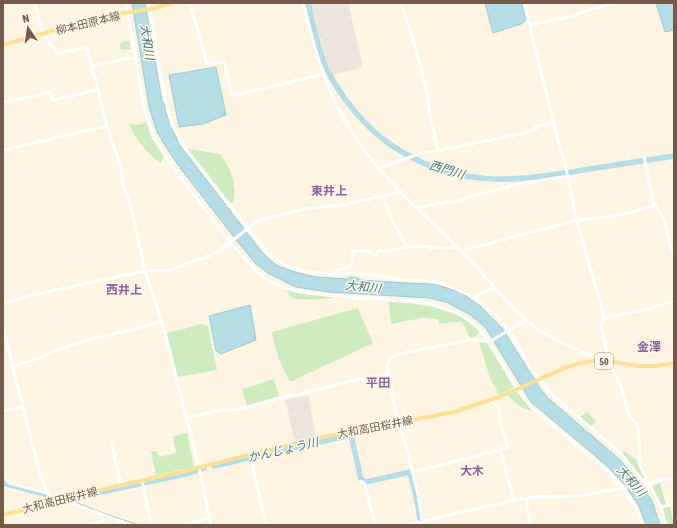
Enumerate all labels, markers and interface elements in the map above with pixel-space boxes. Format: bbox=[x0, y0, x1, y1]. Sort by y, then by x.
north arrow bbox=[8, 8, 48, 48]
street label: 柳本田原本線 bbox=[55, 9, 121, 37]
text: N bbox=[21, 12, 30, 25]
water label: 大和川 bbox=[137, 23, 157, 63]
water label: 西門川 bbox=[428, 158, 468, 183]
district label: 東井上 bbox=[311, 184, 347, 198]
water label: 大和川 bbox=[344, 278, 384, 296]
district label: 西井上 bbox=[106, 283, 142, 297]
district label: 金澤 bbox=[637, 340, 661, 354]
road number: 50 bbox=[595, 353, 613, 369]
district label: 平田 bbox=[366, 376, 390, 390]
street label: 大和高田桜井線 bbox=[336, 414, 414, 440]
water label: かんじょう川 bbox=[246, 435, 322, 465]
water label: 大和川 bbox=[614, 463, 650, 501]
district label: 大木 bbox=[460, 464, 484, 478]
street label: 大和高田桜井線 bbox=[21, 485, 99, 515]

